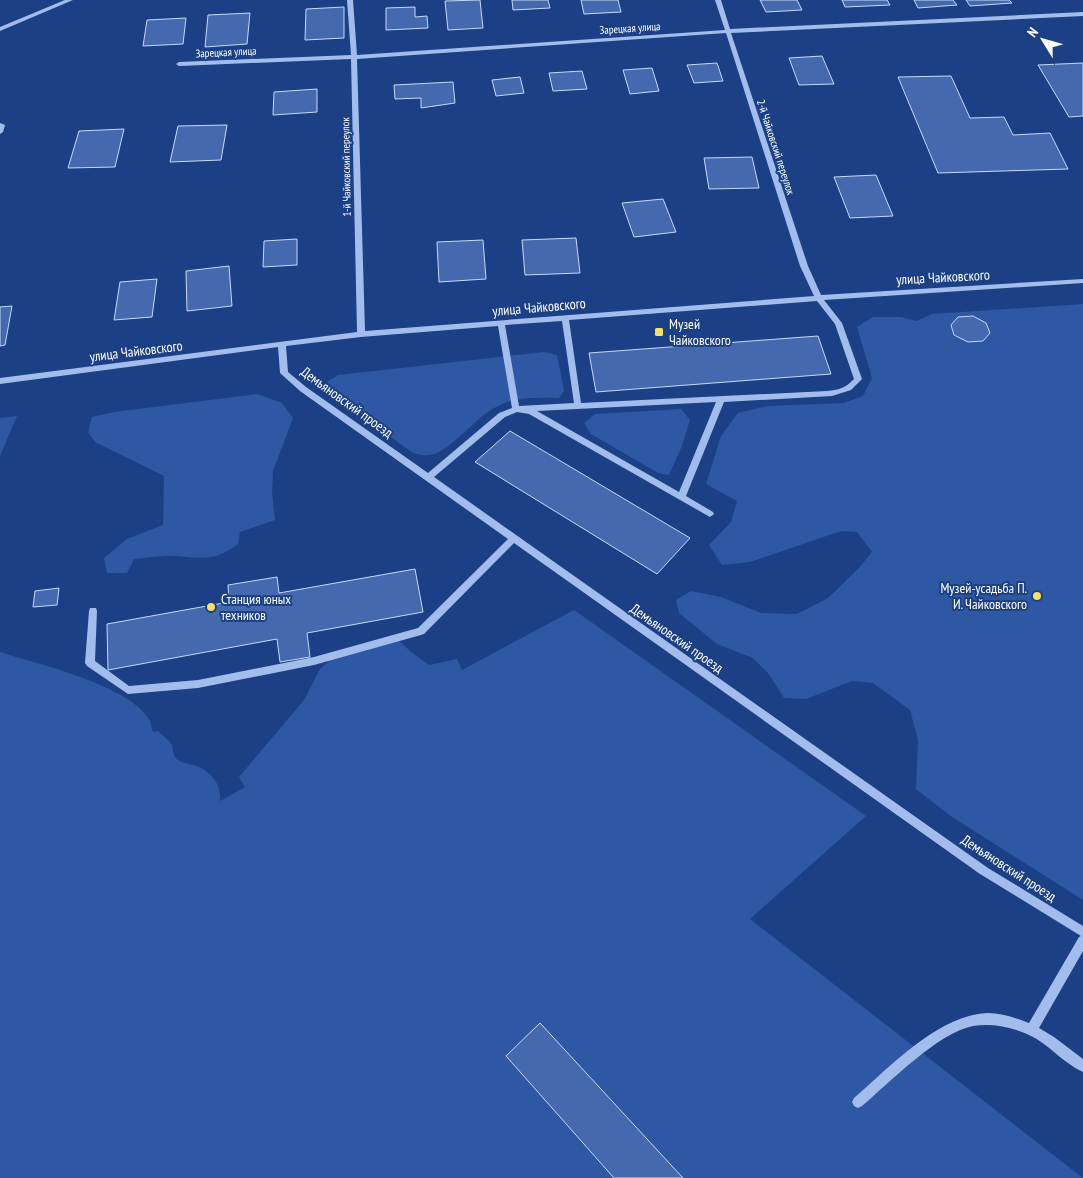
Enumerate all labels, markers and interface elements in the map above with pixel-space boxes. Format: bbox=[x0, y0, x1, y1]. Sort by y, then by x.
north arrow bbox=[1018, 15, 1068, 65]
street label: Зарецкая улица bbox=[599, 19, 661, 37]
text: N bbox=[1023, 24, 1042, 41]
street label: Зарецкая улица bbox=[195, 43, 257, 61]
street label: 2-й Чайковский переулок bbox=[754, 98, 798, 197]
street label: 1-й Чайковский переулок bbox=[338, 116, 354, 217]
street label: улица Чайковского bbox=[896, 266, 990, 288]
street label: улица Чайковского bbox=[492, 294, 586, 320]
place label: Музей Чайковского bbox=[669, 315, 731, 349]
marker: Музей Чайковского bbox=[653, 326, 665, 338]
street label: улица Чайковского bbox=[88, 336, 184, 366]
street label: Демьяновский проезд bbox=[297, 363, 397, 441]
place label: Музей-усадьба П. И. Чайковского bbox=[940, 579, 1027, 613]
place label: Станция юных техников bbox=[221, 590, 291, 624]
marker: Музей-усадьба П. И. Чайковского bbox=[1031, 590, 1043, 602]
street label: Демьяновский проезд bbox=[627, 599, 727, 677]
marker: Станция юных техников bbox=[205, 601, 217, 613]
street label: Демьяновский проезд bbox=[958, 831, 1060, 905]

